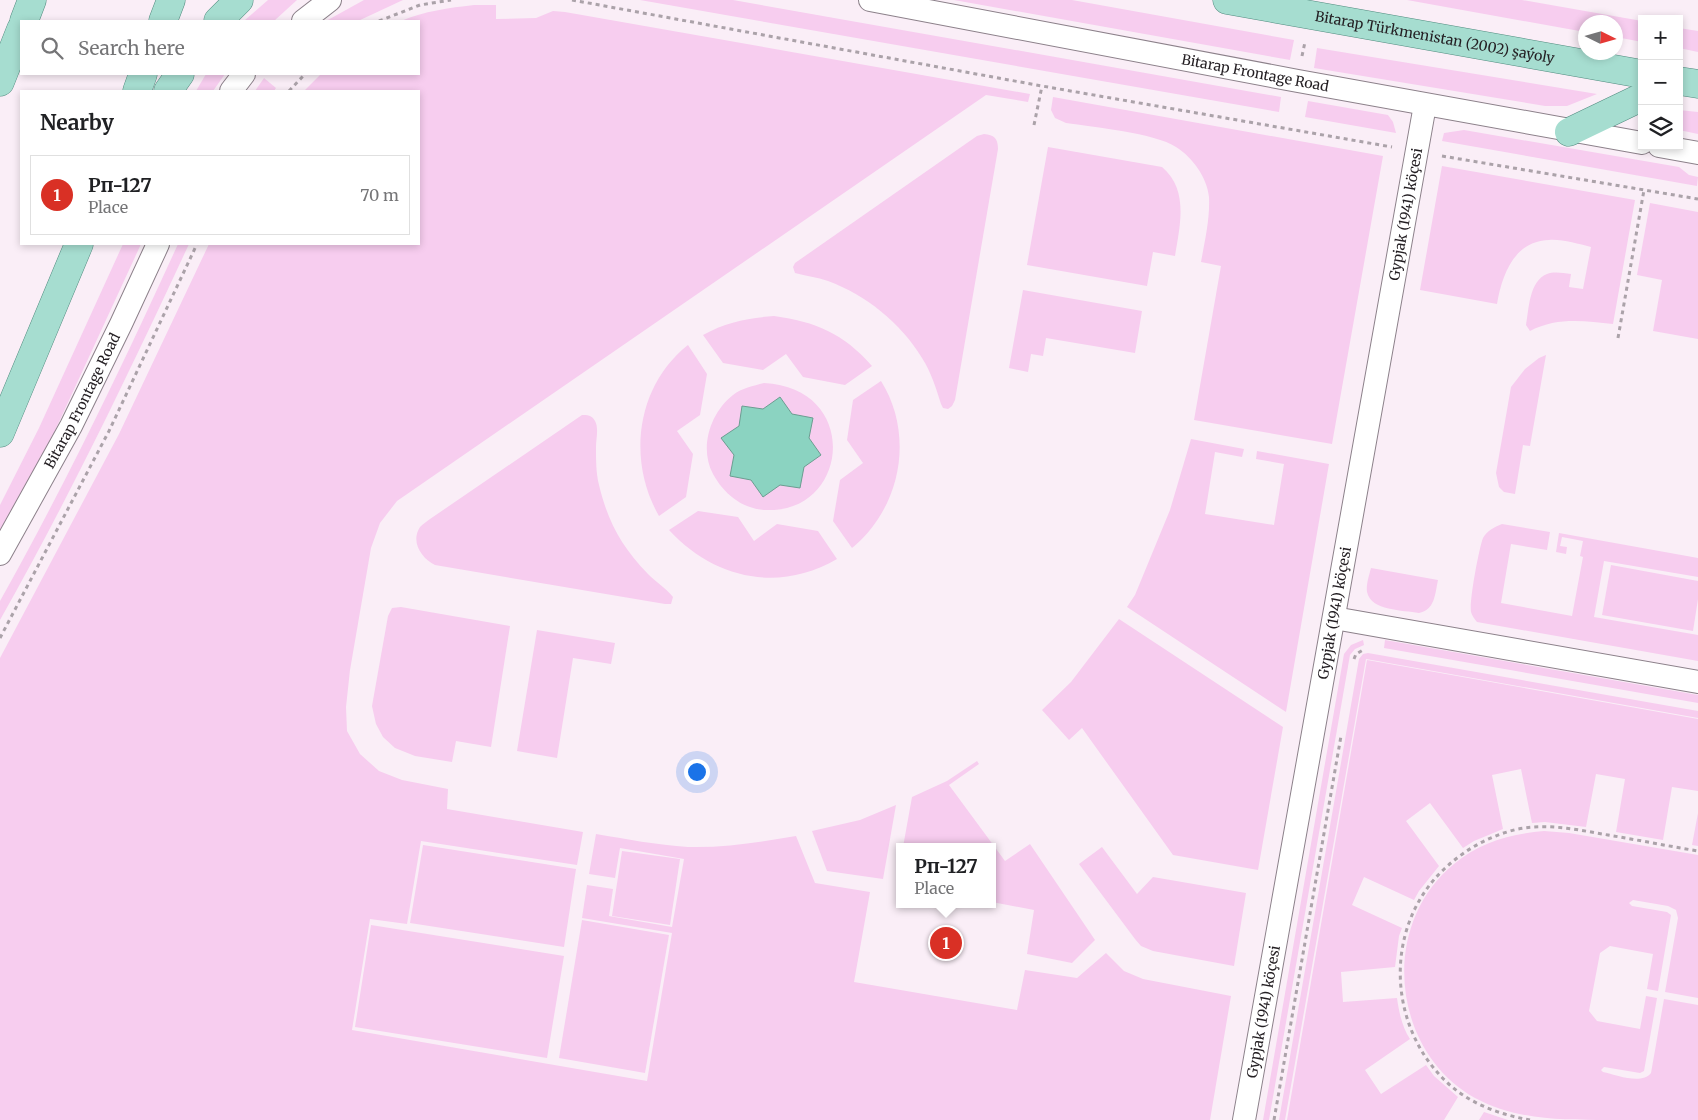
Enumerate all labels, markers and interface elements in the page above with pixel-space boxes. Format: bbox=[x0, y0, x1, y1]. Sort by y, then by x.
street label: Bitarap Türkmenistan (2002) şaýoly bbox=[1314, 7, 1557, 67]
north arrow bbox=[1578, 15, 1623, 60]
map controls bbox=[1638, 15, 1683, 150]
button: + bbox=[1638, 15, 1683, 60]
search box bbox=[20, 20, 420, 75]
icon: search bbox=[38, 34, 66, 62]
text: Search here bbox=[78, 36, 185, 60]
street label: Bitarap Frontage Road bbox=[1180, 50, 1331, 95]
button: − bbox=[1638, 60, 1683, 105]
button: layers bbox=[1638, 105, 1683, 150]
text: Nearby bbox=[40, 109, 114, 136]
street label: Gypjak (1941) köçesi bbox=[1385, 146, 1426, 282]
text: Рп-127 bbox=[88, 173, 152, 197]
text: 1 bbox=[53, 185, 61, 205]
text: 70 m bbox=[360, 185, 399, 205]
text: Place bbox=[88, 197, 128, 217]
street label: Bitarap Frontage Road bbox=[40, 330, 124, 472]
street label: Gypjak (1941) köçesi bbox=[1314, 545, 1355, 681]
your location bbox=[684, 759, 710, 785]
popup bbox=[896, 843, 996, 908]
text: Рп-127 bbox=[914, 854, 978, 878]
text: Place bbox=[914, 878, 954, 898]
pin: 1 bbox=[930, 924, 962, 962]
street label: Gypjak (1941) köçesi bbox=[1243, 944, 1284, 1079]

